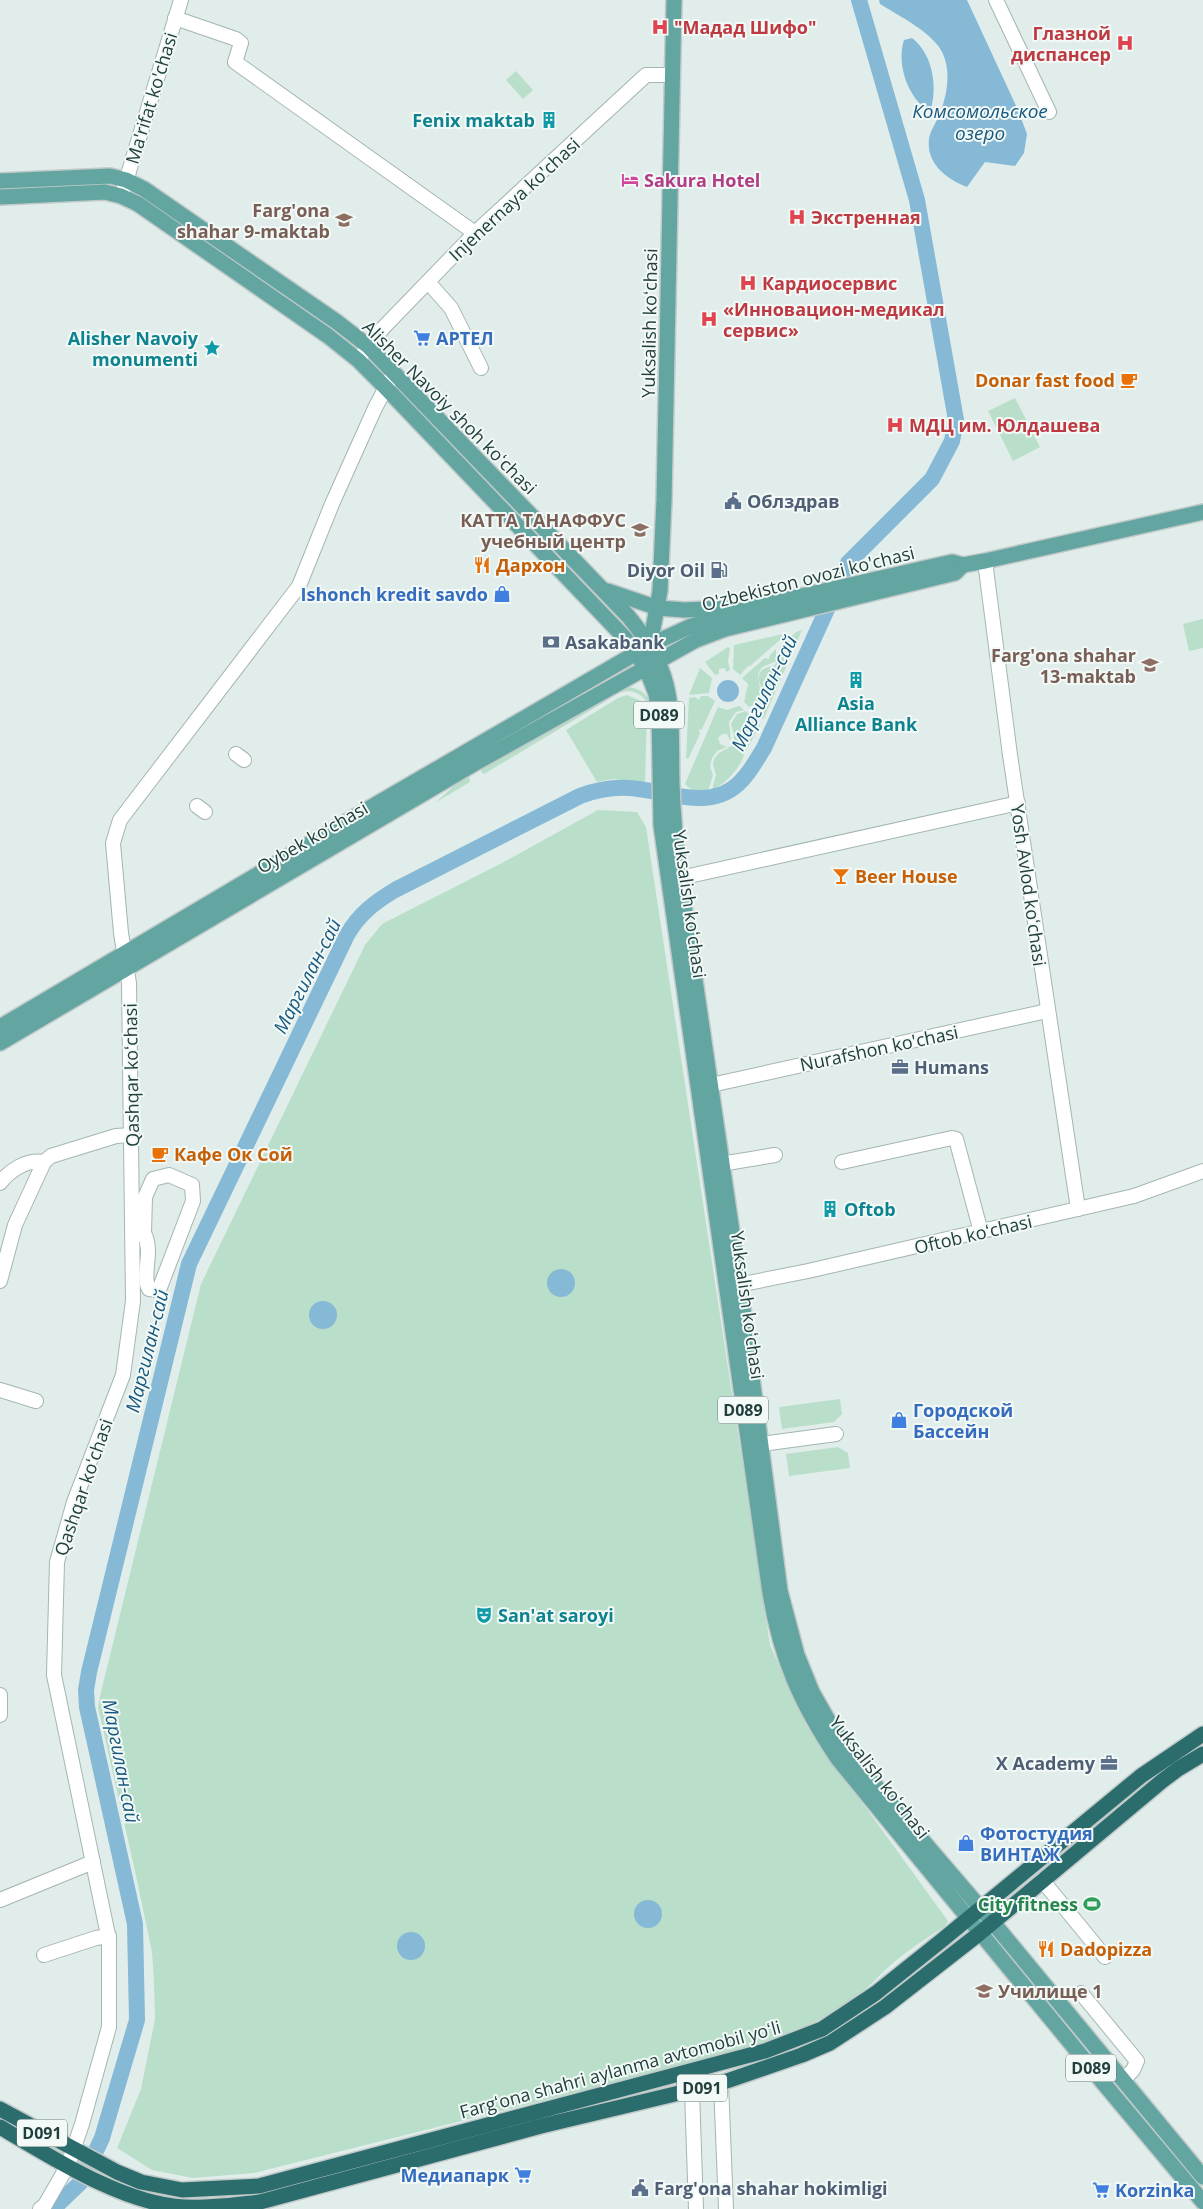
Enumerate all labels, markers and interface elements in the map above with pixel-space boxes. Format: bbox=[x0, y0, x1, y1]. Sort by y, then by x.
place label: "Мадад Шифо" bbox=[674, 15, 816, 39]
hospital icon: "Мадад Шифо" bbox=[650, 17, 670, 37]
place label: Глазной диспансер bbox=[1011, 21, 1111, 66]
street label: Ma'rifat ko'chasi bbox=[120, 29, 182, 167]
hospital icon: Глазной диспансер bbox=[1115, 33, 1135, 53]
water label: Комсомольское озеро bbox=[912, 98, 1048, 146]
place label: Fenix maktab bbox=[412, 108, 535, 132]
building icon: Fenix maktab bbox=[539, 110, 559, 130]
street label: Injenernaya ko'chasi bbox=[443, 132, 585, 266]
place label: Sakura Hotel bbox=[644, 168, 760, 192]
hotel icon: Sakura Hotel bbox=[620, 170, 640, 190]
place label: Farg'ona shahar 9-maktab bbox=[177, 198, 330, 243]
place label: Экстренная bbox=[811, 205, 921, 229]
hospital icon: Экстренная bbox=[787, 207, 807, 227]
school or university icon: Farg'ona shahar 9-maktab bbox=[334, 210, 354, 230]
street label: Yuksalish koʻchasi bbox=[636, 248, 662, 398]
place label: Кардиосервис bbox=[762, 271, 897, 295]
hospital icon: Кардиосервис bbox=[738, 273, 758, 293]
place label: «Инновацион-медикал сервис» bbox=[723, 297, 945, 342]
hospital icon: «Инновацион-медикал сервис» bbox=[699, 309, 719, 329]
street label: Alisher Navoiy shoh koʻchasi bbox=[358, 315, 542, 499]
place label: Alisher Navoiy monumenti bbox=[68, 326, 199, 371]
place label: АРТЕЛ bbox=[436, 326, 494, 350]
supermarket icon: АРТЕЛ bbox=[412, 328, 432, 348]
place icon: Alisher Navoiy monumenti bbox=[202, 338, 222, 358]
place label: Donar fast food bbox=[975, 368, 1115, 392]
cafe icon: Donar fast food bbox=[1119, 370, 1139, 390]
place label: МДЦ им. Юлдашева bbox=[909, 413, 1100, 437]
hospital icon: МДЦ им. Юлдашева bbox=[885, 415, 905, 435]
place label: Облздрав bbox=[747, 489, 840, 513]
public building icon: Облздрав bbox=[723, 491, 743, 511]
place label: КАТТА ТАНАФФУС учебный центр bbox=[460, 508, 626, 553]
school or university icon: КАТТА ТАНАФФУС учебный центр bbox=[630, 520, 650, 540]
street label: O'zbekiston ovozi ko'chasi bbox=[699, 540, 917, 616]
place label: Дархон bbox=[496, 553, 566, 577]
restaurant icon: Дархон bbox=[472, 555, 492, 575]
place label: Diyor Oil bbox=[627, 558, 705, 582]
fuel station icon: Diyor Oil bbox=[709, 560, 729, 580]
place label: Ishonch kredit savdo bbox=[301, 582, 488, 606]
shop icon: Ishonch kredit savdo bbox=[492, 584, 512, 604]
place label: Asakabank bbox=[565, 630, 665, 654]
water label: Маргилан-сай bbox=[725, 631, 803, 755]
bank icon: Asakabank bbox=[541, 632, 561, 652]
place label: Farg'ona shahar 13-maktab bbox=[991, 643, 1136, 688]
school or university icon: Farg'ona shahar 13-maktab bbox=[1140, 655, 1160, 675]
building icon: Asia Alliance Bank bbox=[846, 670, 866, 690]
place label: Asia Alliance Bank bbox=[795, 691, 918, 736]
road number: D089 bbox=[634, 702, 684, 728]
street label: Oybek ko‘chasi bbox=[252, 796, 372, 878]
street label: Yosh Avlod koʻchasi bbox=[1006, 802, 1052, 968]
street label: Yuksalish koʻchasi bbox=[668, 828, 712, 980]
place label: Beer House bbox=[855, 864, 958, 888]
bar icon: Beer House bbox=[831, 866, 851, 886]
water label: Маргилан-сай bbox=[267, 914, 347, 1038]
street label: Qashqar koʻchasi bbox=[118, 1003, 144, 1147]
street label: Nurafshon ko'chasi bbox=[798, 1020, 960, 1076]
place label: Humans bbox=[914, 1055, 989, 1079]
office icon: Humans bbox=[890, 1057, 910, 1077]
place label: Кафе Ок Сой bbox=[174, 1142, 293, 1166]
cafe icon: Кафе Ок Сой bbox=[150, 1144, 170, 1164]
place label: Oftob bbox=[844, 1197, 896, 1221]
building icon: Oftob bbox=[820, 1199, 840, 1219]
street label: Oftob koʻchasi bbox=[912, 1209, 1034, 1259]
street label: Yuksalish koʻchasi bbox=[726, 1229, 770, 1381]
water label: Маргилан-сай bbox=[119, 1287, 175, 1415]
road number: D089 bbox=[718, 1396, 768, 1424]
place label: Городской Бассейн bbox=[913, 1398, 1013, 1443]
shop icon: Городской Бассейн bbox=[889, 1410, 909, 1430]
street label: Qashqar koʻchasi bbox=[48, 1415, 118, 1559]
place label: San'at saroyi bbox=[498, 1603, 614, 1627]
theatre icon: San'at saroyi bbox=[474, 1605, 494, 1625]
water label: Маргилан-сай bbox=[96, 1697, 146, 1825]
street label: Yuksalish koʻchasi bbox=[824, 1711, 936, 1843]
place label: X Academy bbox=[996, 1751, 1096, 1775]
office icon: X Academy bbox=[1099, 1753, 1119, 1773]
place label: Фотостудия ВИНТАЖ bbox=[980, 1821, 1093, 1866]
shop icon: Фотостудия ВИНТАЖ bbox=[956, 1833, 976, 1853]
place label: City fitness bbox=[978, 1892, 1078, 1916]
sports icon: City fitness bbox=[1082, 1894, 1102, 1914]
place label: Dadopizza bbox=[1060, 1937, 1152, 1961]
restaurant icon: Dadopizza bbox=[1036, 1939, 1056, 1959]
place label: Училище 1 bbox=[998, 1979, 1103, 2003]
school or university icon: Училище 1 bbox=[974, 1981, 994, 2001]
street label: Fargʻona shahri aylanma avtomobil yoʻli bbox=[457, 2014, 783, 2124]
road number: D089 bbox=[1066, 2054, 1116, 2082]
road number: D091 bbox=[677, 2074, 727, 2102]
road number: D091 bbox=[17, 2120, 67, 2146]
place label: Медиапарк bbox=[400, 2163, 510, 2187]
supermarket icon: Медиапарк bbox=[513, 2165, 533, 2185]
place label: Farg'ona shahar hokimligi bbox=[654, 2176, 888, 2200]
public building icon: Farg'ona shahar hokimligi bbox=[630, 2178, 650, 2198]
place label: Korzinka bbox=[1115, 2178, 1194, 2202]
supermarket icon: Korzinka bbox=[1091, 2180, 1111, 2200]

